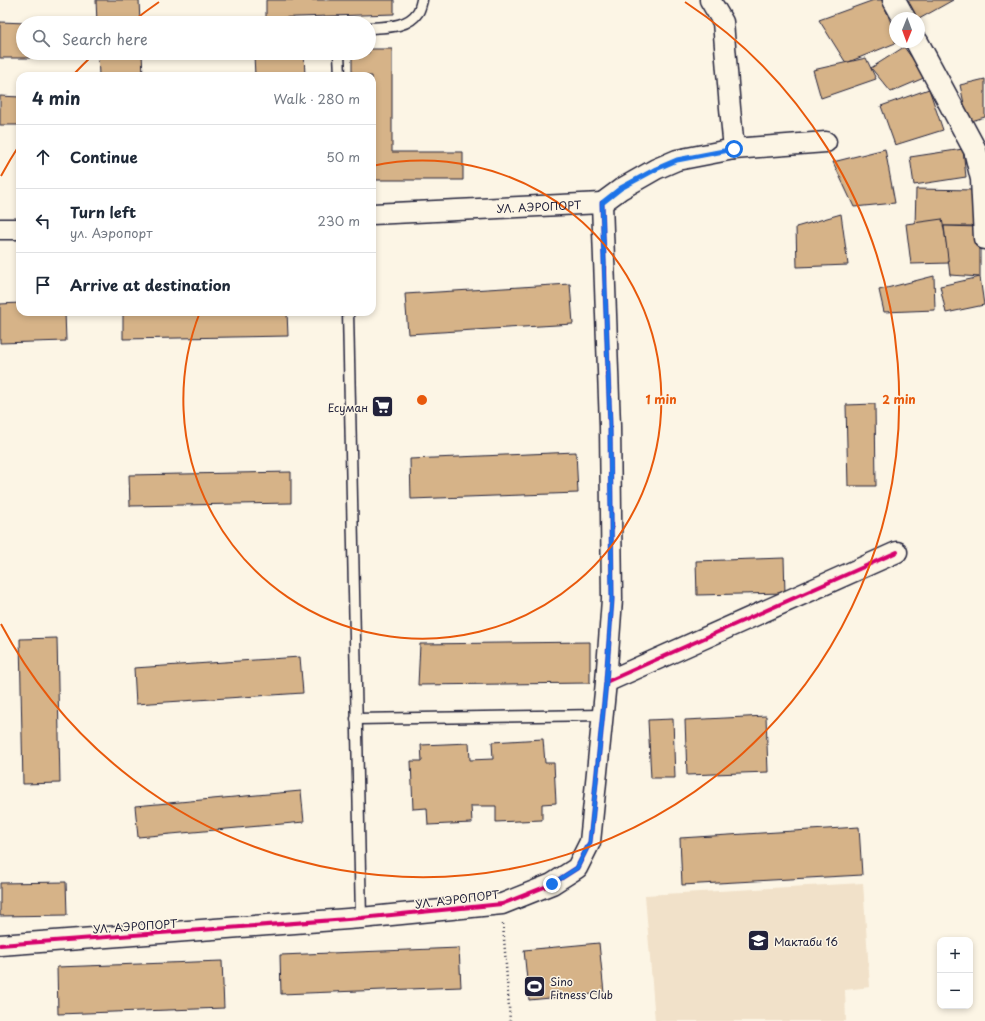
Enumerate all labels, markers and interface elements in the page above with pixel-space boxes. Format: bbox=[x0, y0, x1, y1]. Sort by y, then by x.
north arrow bbox=[889, 12, 925, 48]
search box bbox=[16, 16, 376, 60]
icon: search bbox=[30, 27, 52, 49]
text: Search here bbox=[62, 27, 148, 50]
text: 4 min bbox=[32, 85, 80, 111]
text: Walk · 280 m bbox=[273, 89, 360, 108]
route start bbox=[725, 140, 743, 158]
text: Continue bbox=[70, 145, 138, 168]
icon: ahead bbox=[32, 146, 54, 168]
text: 50 m bbox=[326, 147, 360, 166]
street label: УЛ. АЭРОПОРТ bbox=[496, 195, 582, 217]
text: Turn left bbox=[70, 200, 136, 223]
icon: left bbox=[32, 210, 54, 232]
text: 230 m bbox=[318, 211, 360, 230]
text: ул. Аэропорт bbox=[70, 223, 152, 242]
text: Arrive at destination bbox=[70, 273, 231, 296]
icon: arrive bbox=[32, 274, 54, 296]
text: 1 min bbox=[645, 390, 677, 408]
text: 2 min bbox=[882, 390, 916, 408]
centre of rings bbox=[415, 393, 429, 407]
supermarket icon: Есуман bbox=[370, 394, 396, 420]
place label: Есуман bbox=[328, 399, 368, 416]
route end bbox=[543, 875, 561, 893]
street label: УЛ. АЭРОПОРТ bbox=[414, 885, 501, 913]
street label: УЛ. АЭРОПОРТ bbox=[92, 915, 178, 937]
school or university icon: Мактаби 16 bbox=[745, 928, 771, 954]
place label: Мактаби 16 bbox=[774, 933, 838, 950]
map controls bbox=[937, 937, 973, 1009]
button: + bbox=[937, 937, 973, 973]
place label: Sino Fitness Club bbox=[550, 973, 613, 1003]
button: − bbox=[937, 973, 973, 1009]
sports icon: Sino Fitness Club bbox=[522, 974, 548, 1000]

